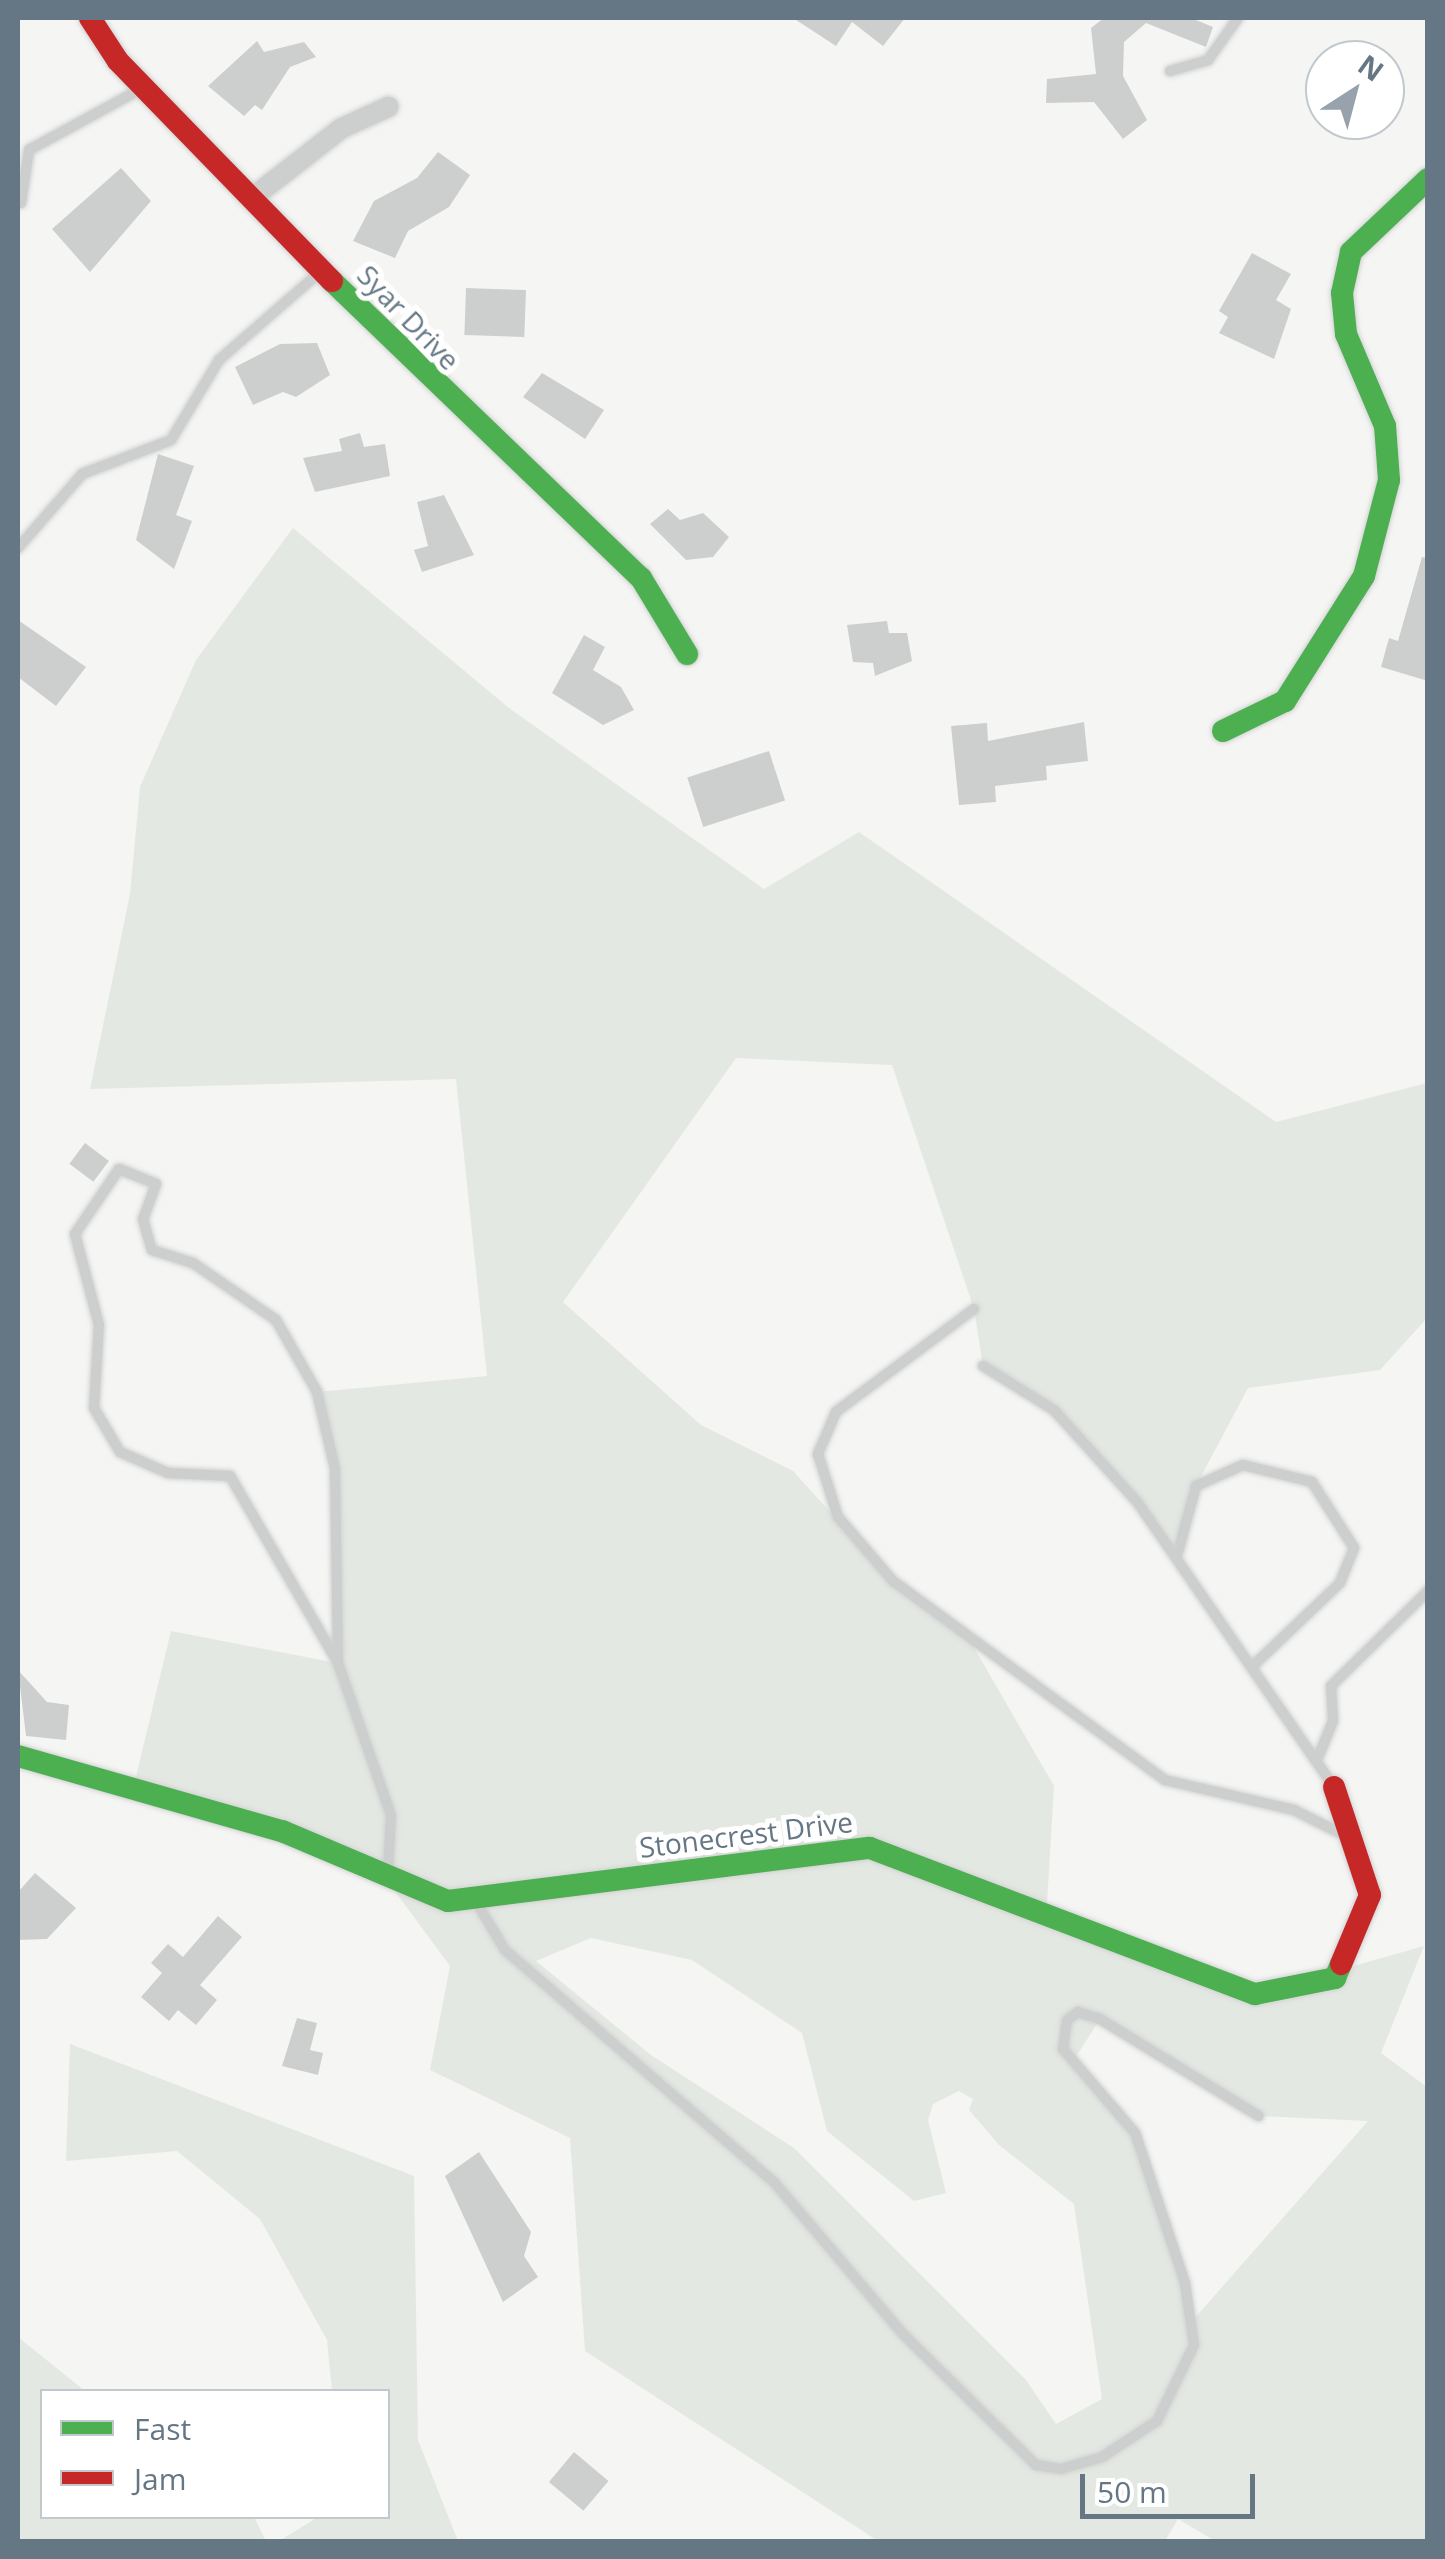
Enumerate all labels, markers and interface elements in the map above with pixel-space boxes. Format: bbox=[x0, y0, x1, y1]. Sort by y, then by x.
north arrow bbox=[1305, 40, 1405, 140]
text: N bbox=[1351, 45, 1392, 89]
street label: Syar Drive bbox=[351, 258, 467, 376]
street label: Stonecrest Drive bbox=[637, 1804, 855, 1864]
legend bbox=[40, 2389, 390, 2519]
text: Fast bbox=[134, 2408, 191, 2449]
scale bar bbox=[1085, 2454, 1260, 2516]
text: Jam bbox=[134, 2458, 187, 2499]
text: 50 m bbox=[1097, 2471, 1167, 2512]

